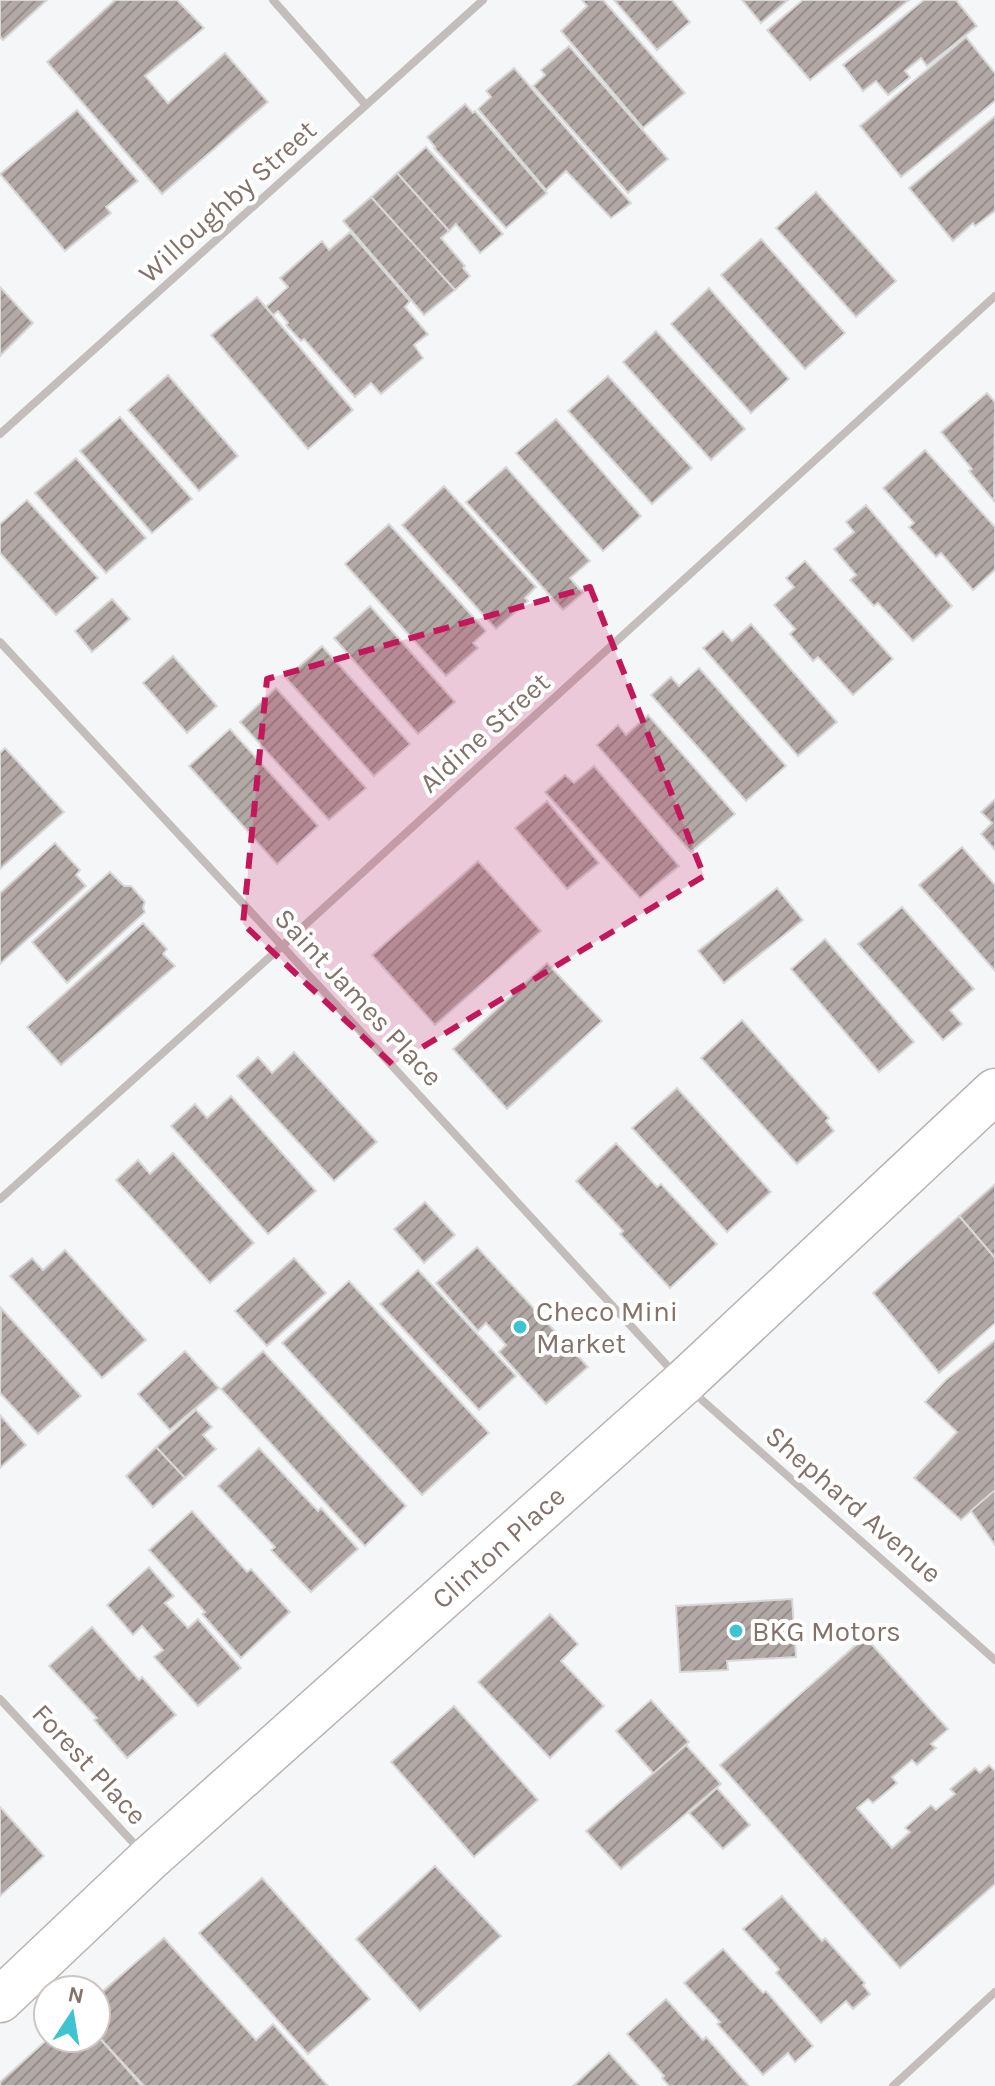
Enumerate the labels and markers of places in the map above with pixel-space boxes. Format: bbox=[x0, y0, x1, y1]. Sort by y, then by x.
place label: Checo Mini Market bbox=[536, 1295, 678, 1360]
marker: Checo Mini Market bbox=[511, 1318, 529, 1336]
place label: BKG Motors bbox=[752, 1615, 901, 1648]
marker: BKG Motors bbox=[727, 1622, 745, 1640]

